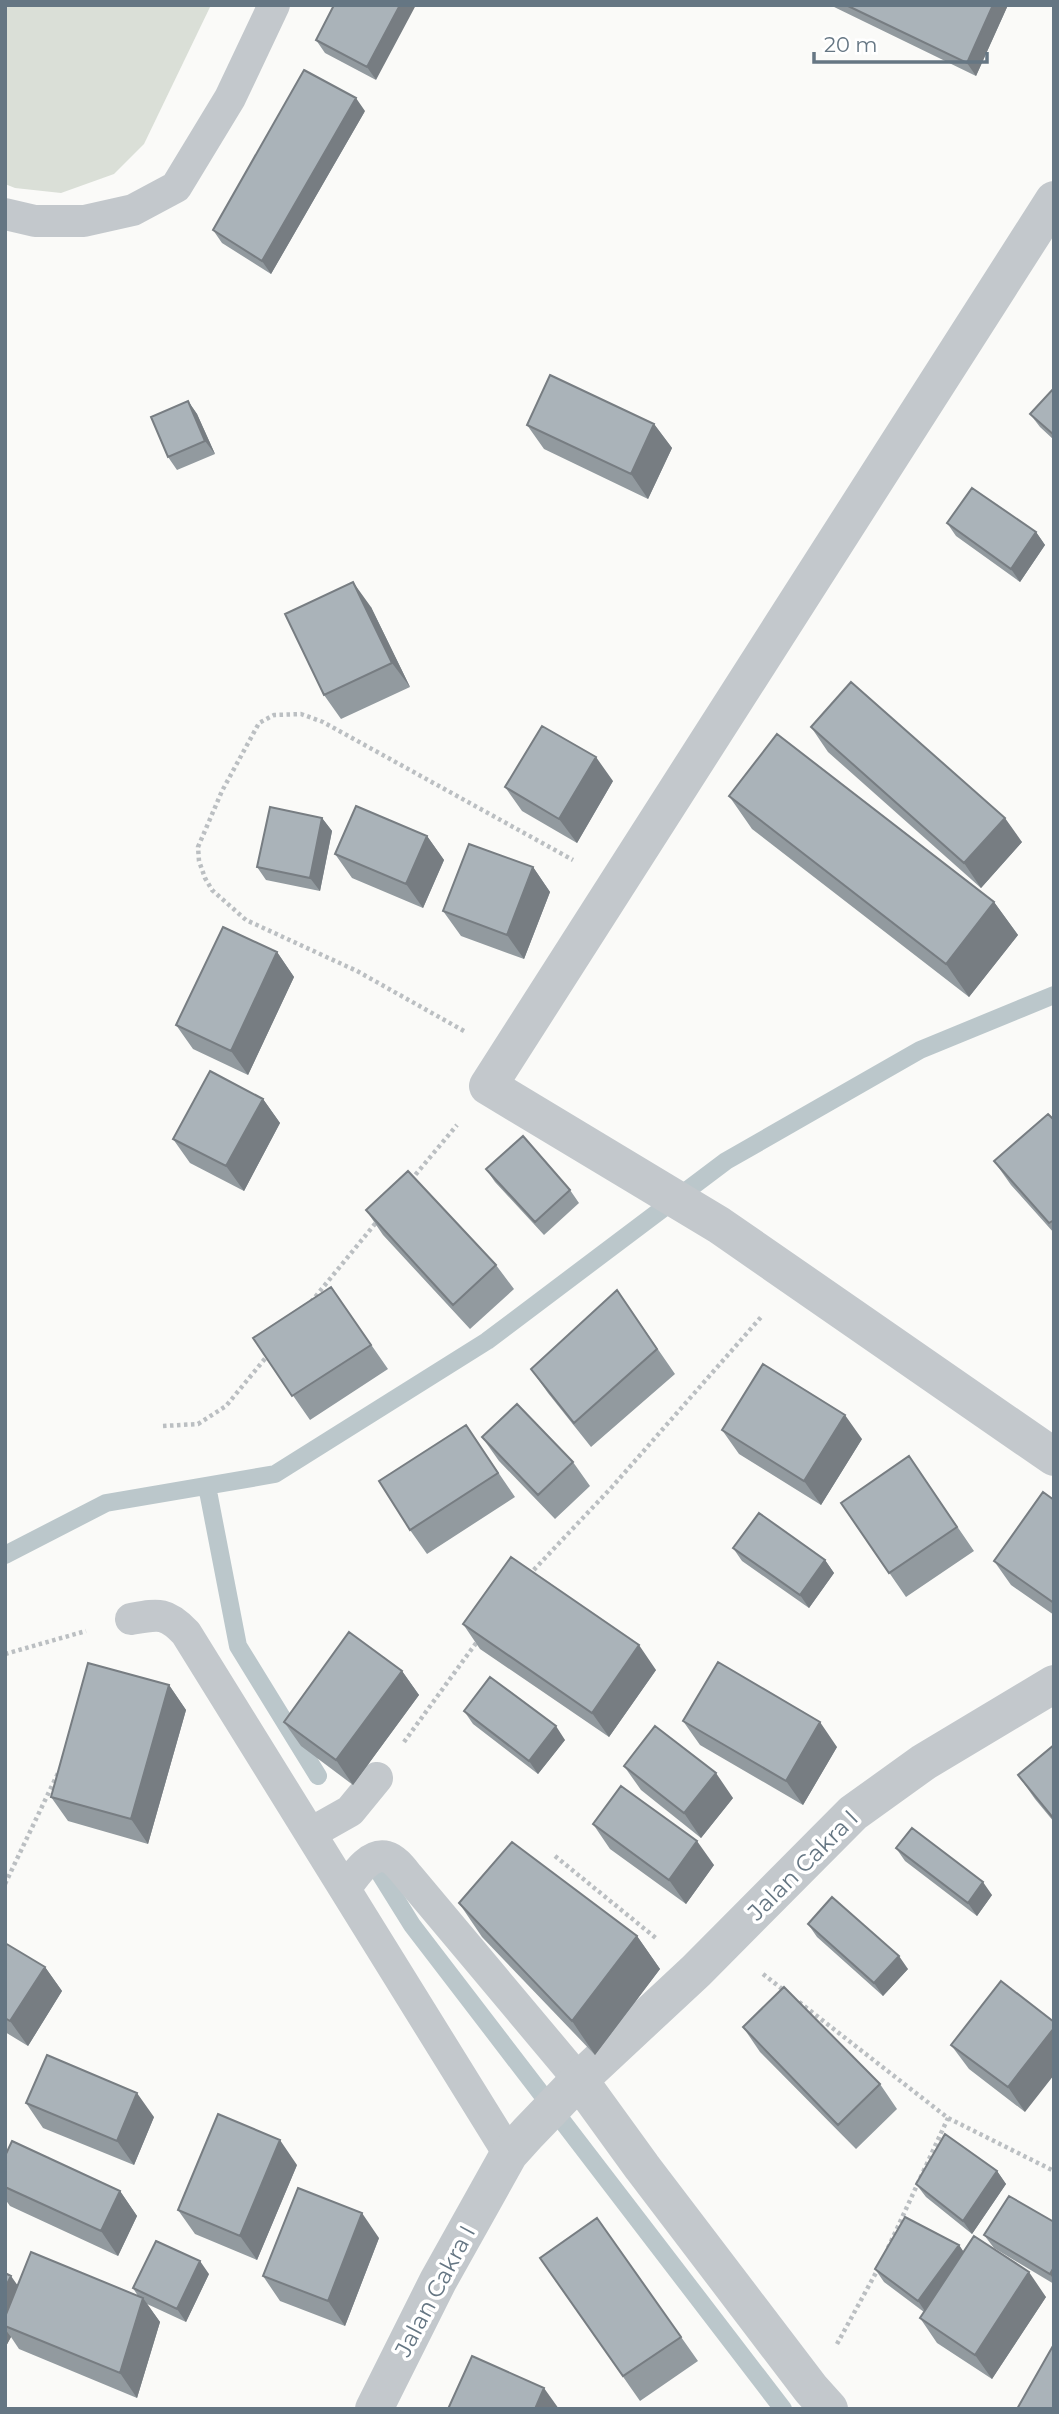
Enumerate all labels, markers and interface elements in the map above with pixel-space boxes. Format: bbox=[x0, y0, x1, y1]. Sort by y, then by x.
scale bar bbox=[814, 21, 987, 65]
text: 20 m bbox=[824, 32, 878, 57]
street label: Jalan Cakra I bbox=[741, 1804, 864, 1927]
street label: Jalan Cakra I bbox=[388, 2221, 481, 2362]

